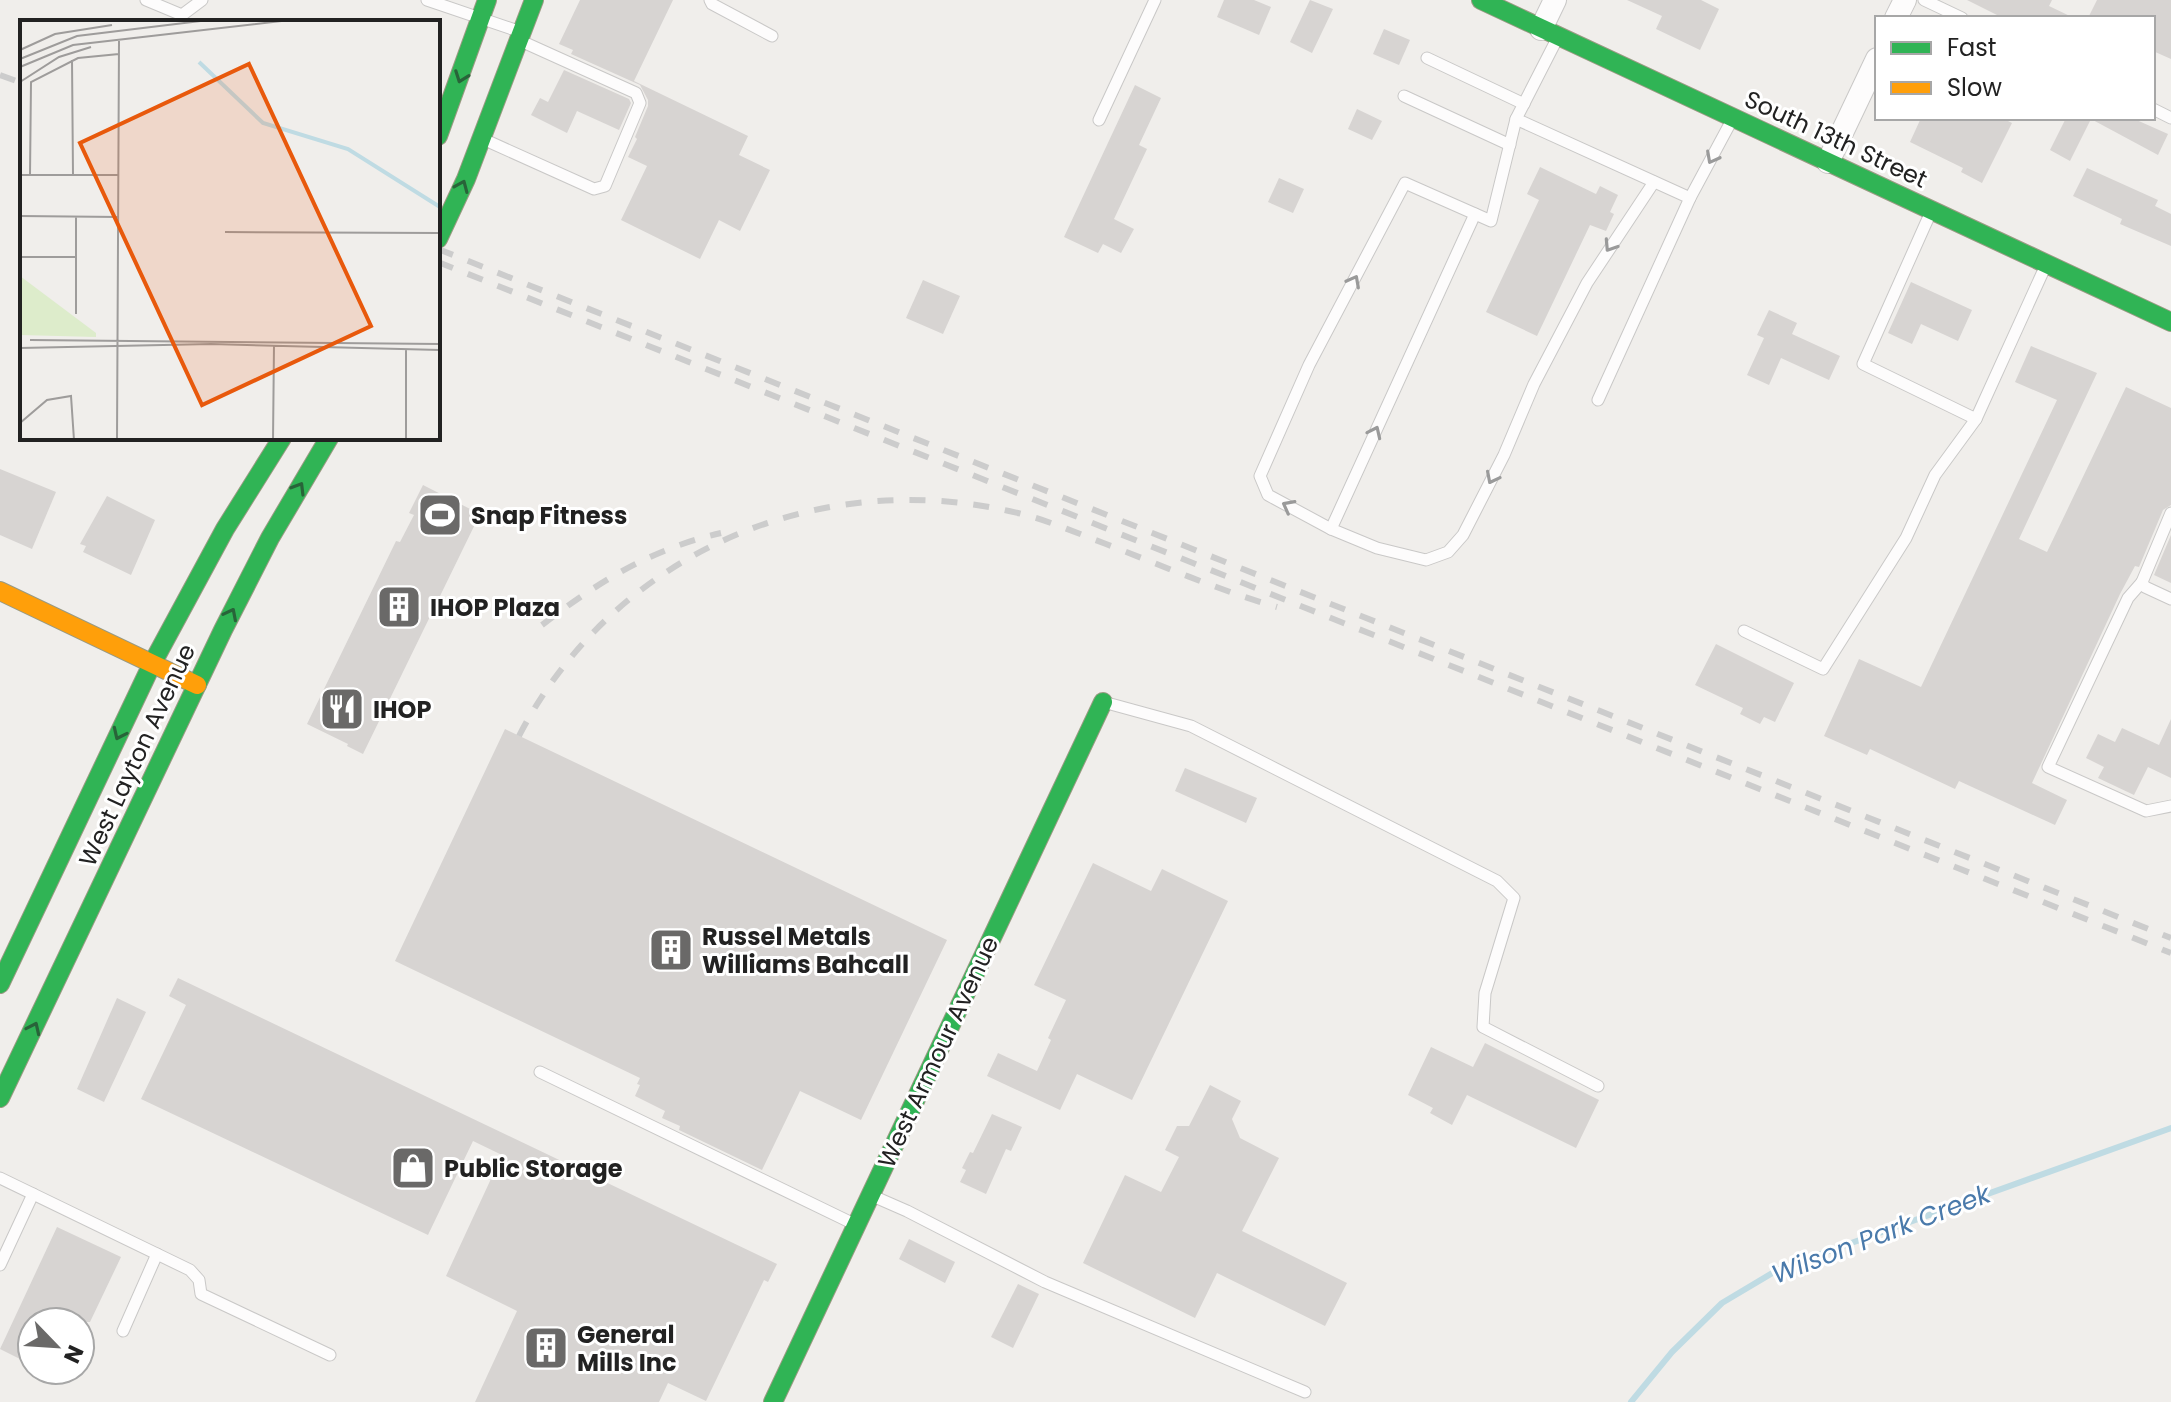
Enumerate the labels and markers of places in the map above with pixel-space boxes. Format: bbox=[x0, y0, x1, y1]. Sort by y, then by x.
sports icon: Snap Fitness bbox=[416, 491, 464, 539]
place label: Snap Fitness bbox=[471, 499, 627, 532]
building icon: IHOP Plaza bbox=[375, 583, 423, 631]
place label: IHOP Plaza bbox=[430, 591, 560, 624]
restaurant icon: IHOP bbox=[318, 685, 366, 733]
place label: IHOP bbox=[373, 693, 431, 726]
place label: Russel Metals Williams Bahcall bbox=[702, 920, 909, 981]
building icon: Russel Metals Williams Bahcall bbox=[647, 926, 695, 974]
shop icon: Public Storage bbox=[389, 1144, 437, 1192]
place label: Public Storage bbox=[444, 1152, 623, 1185]
place label: General Mills Inc bbox=[577, 1318, 677, 1379]
building icon: General Mills Inc bbox=[522, 1324, 570, 1372]

